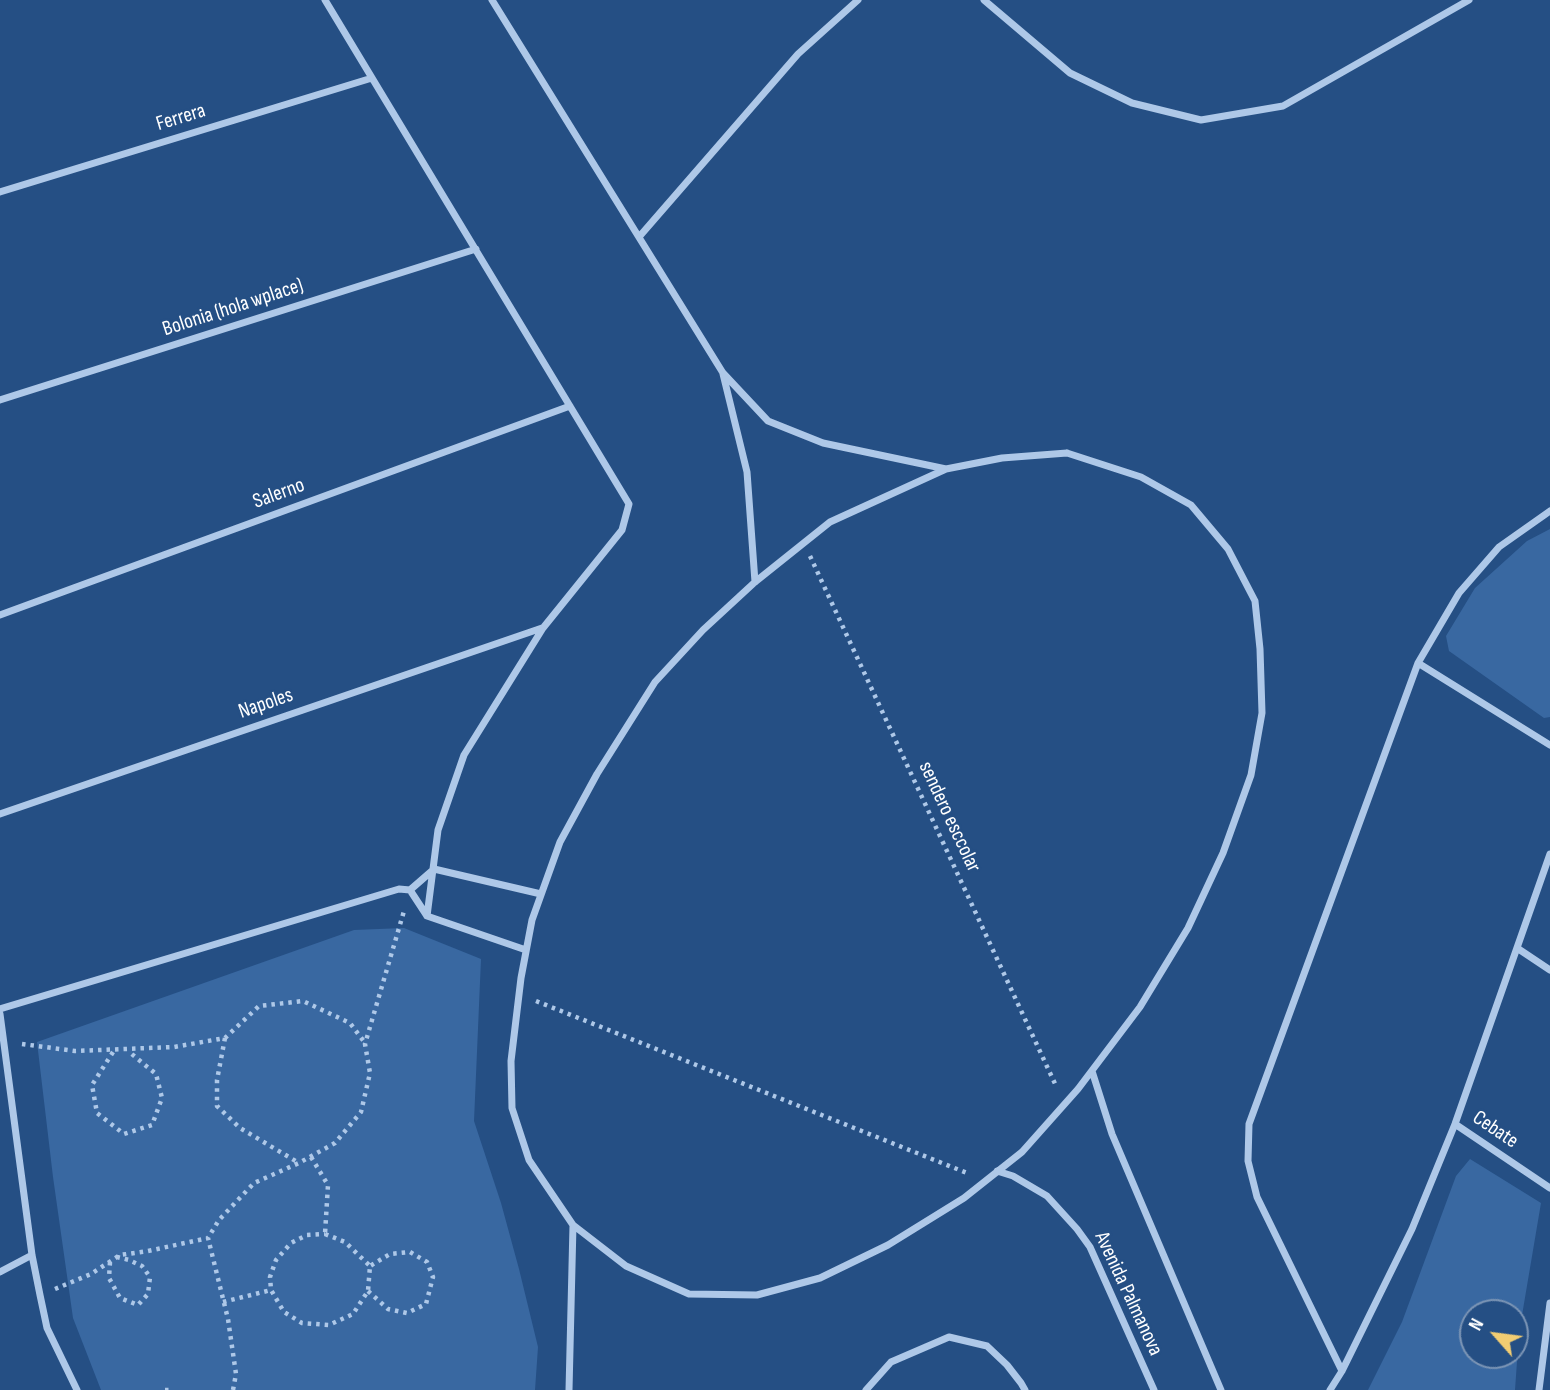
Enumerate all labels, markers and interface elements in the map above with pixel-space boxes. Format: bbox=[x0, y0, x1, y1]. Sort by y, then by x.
street label: Ferrera bbox=[153, 99, 209, 137]
street label: Bolonia (hola wplace) bbox=[160, 273, 306, 343]
street label: Salerno bbox=[250, 473, 308, 515]
street label: Napoles bbox=[235, 683, 297, 725]
street label: sendero esccolar bbox=[912, 758, 986, 876]
street label: Cebate bbox=[1467, 1106, 1523, 1154]
street label: Avenida Palmanova bbox=[1088, 1228, 1168, 1360]
north arrow bbox=[1459, 1299, 1529, 1369]
text: N bbox=[1464, 1315, 1489, 1335]

